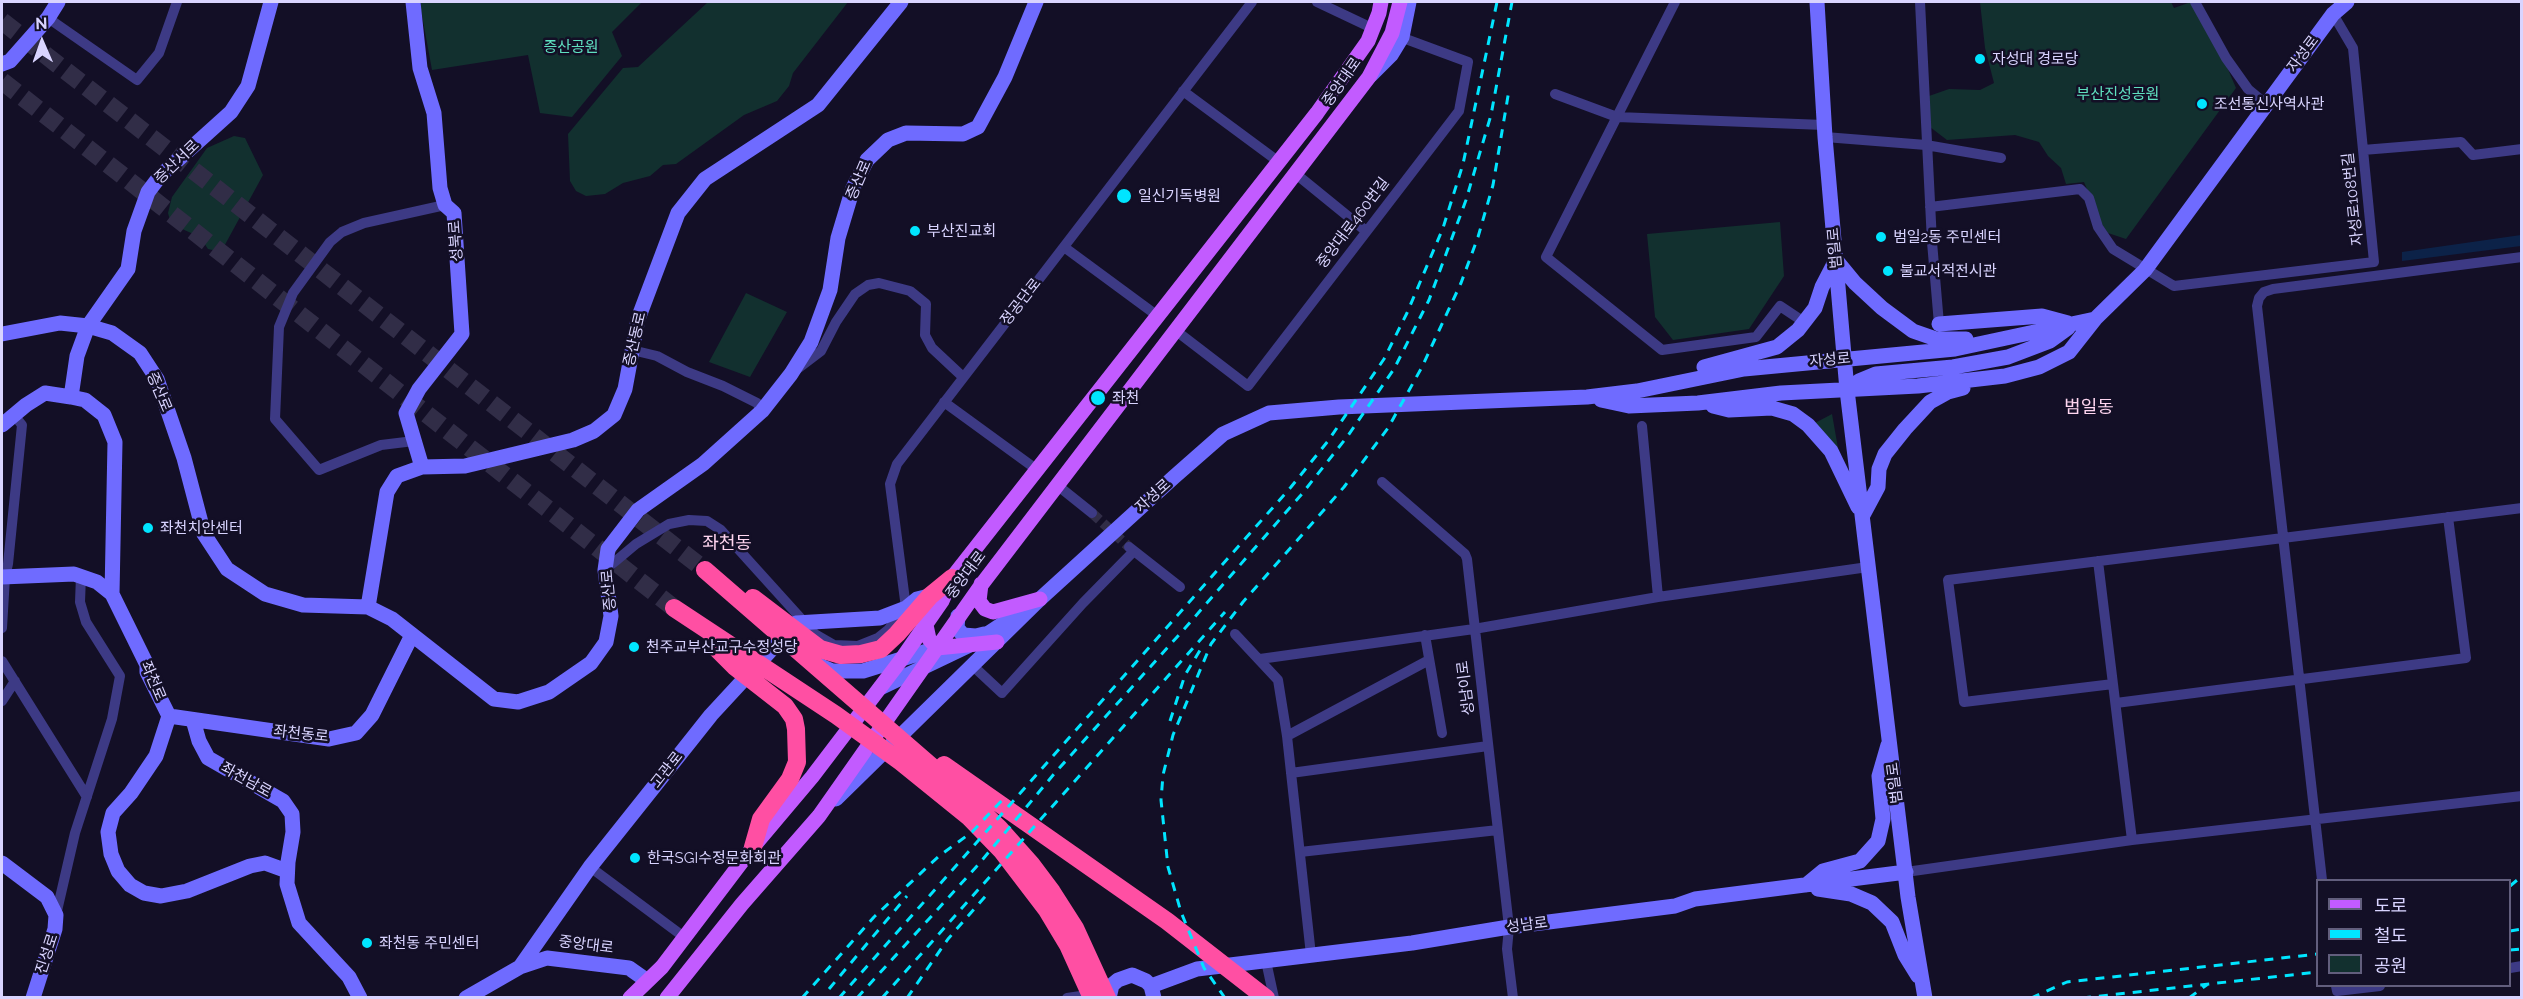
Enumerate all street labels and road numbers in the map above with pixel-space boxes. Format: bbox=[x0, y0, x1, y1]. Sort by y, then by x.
street label: 자성로 bbox=[2283, 32, 2323, 76]
street label: 중앙대로 bbox=[1319, 54, 1365, 110]
street label: 증산서로 bbox=[151, 136, 203, 188]
street label: 자성로108번길 bbox=[2339, 152, 2367, 246]
street label: 증산로 bbox=[843, 157, 875, 203]
street label: 중앙대로460번길 bbox=[1313, 174, 1393, 272]
street label: 성북로 bbox=[446, 220, 466, 262]
street label: 범일로 bbox=[1824, 227, 1846, 269]
street label: 정공단로 bbox=[997, 275, 1045, 329]
street label: 증산동로 bbox=[620, 310, 650, 368]
street label: 자성로 bbox=[1809, 349, 1851, 371]
street label: 증산로 bbox=[143, 369, 175, 415]
street label: 자성로 bbox=[1132, 475, 1174, 517]
street label: 중앙대로 bbox=[942, 548, 990, 602]
street label: 증산로 bbox=[598, 569, 620, 611]
street label: 좌천로 bbox=[137, 658, 169, 704]
street label: 성남이로 bbox=[1454, 660, 1478, 716]
street label: 좌천동로 bbox=[273, 722, 329, 746]
street label: 고관로 bbox=[647, 748, 687, 792]
street label: 좌천남로 bbox=[217, 759, 275, 801]
street label: 범일로 bbox=[1884, 761, 1906, 805]
street label: 성남로 bbox=[1505, 914, 1549, 936]
street label: 진성로 bbox=[32, 932, 62, 976]
street label: 중앙대로 bbox=[558, 933, 614, 957]

